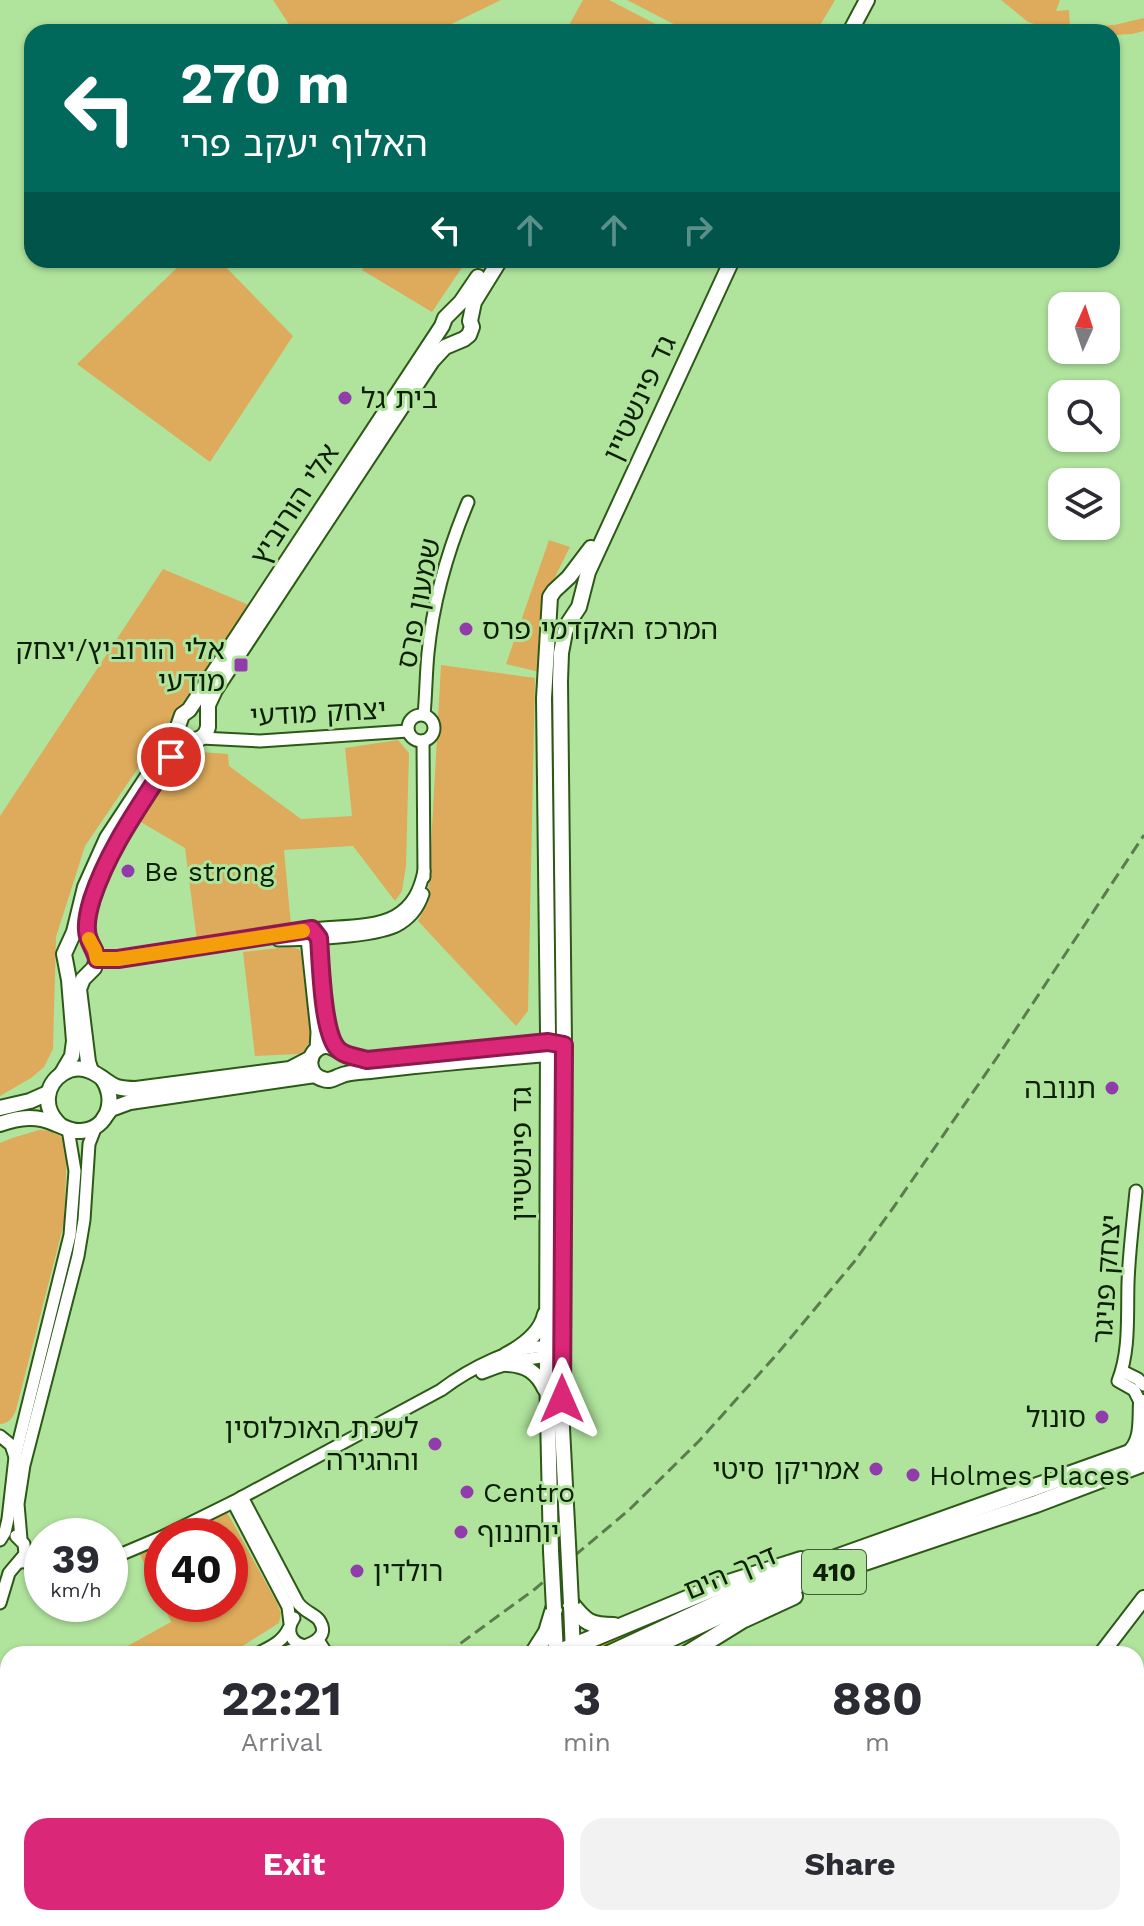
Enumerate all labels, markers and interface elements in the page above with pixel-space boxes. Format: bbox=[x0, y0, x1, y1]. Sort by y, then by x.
text: 270 m bbox=[180, 51, 350, 117]
icon: left bbox=[48, 56, 152, 160]
text: האלוף יעקב פרי bbox=[180, 123, 428, 165]
icon: left bbox=[424, 208, 468, 252]
icon: ahead bbox=[508, 208, 552, 252]
icon: ahead bbox=[592, 208, 636, 252]
icon: right bbox=[676, 208, 720, 252]
north arrow bbox=[1048, 292, 1120, 364]
map controls bbox=[1048, 292, 1120, 540]
street label: גד פינשטיין bbox=[596, 330, 683, 466]
button: search bbox=[1048, 380, 1120, 452]
place label: בית גל bbox=[361, 382, 438, 415]
marker: בית גל bbox=[336, 389, 354, 407]
street label: אלי הורוביץ bbox=[243, 438, 346, 571]
button: layers bbox=[1048, 468, 1120, 540]
street label: שמעון פרס bbox=[390, 535, 447, 671]
place label: המרכז האקדמי פרס bbox=[482, 613, 718, 646]
marker: המרכז האקדמי פרס bbox=[457, 620, 475, 638]
place label: אלי הורוביץ/יצחק מודעי bbox=[15, 633, 225, 698]
marker: אלי הורוביץ/יצחק מודעי bbox=[232, 656, 250, 674]
street label: יצחק מודעי bbox=[249, 692, 387, 733]
pin bbox=[137, 723, 205, 791]
icon: arrive bbox=[149, 735, 193, 779]
place label: Be strong bbox=[144, 855, 275, 888]
marker: Be strong bbox=[119, 862, 137, 880]
place label: תנובה bbox=[1024, 1072, 1096, 1105]
marker: תנובה bbox=[1103, 1079, 1121, 1097]
street label: גד פינשטיין bbox=[505, 1087, 538, 1221]
street label: יצחק פניגר bbox=[1086, 1213, 1127, 1345]
position arrow bbox=[520, 1357, 604, 1441]
place label: סונול bbox=[1026, 1401, 1086, 1434]
marker: סונול bbox=[1093, 1408, 1111, 1426]
place label: לשכת האוכלוסין וההגירה bbox=[225, 1412, 419, 1477]
marker: לשכת האוכלוסין וההגירה bbox=[426, 1435, 444, 1453]
place label: אמריקן סיטי bbox=[713, 1453, 860, 1486]
place label: Holmes Places bbox=[929, 1459, 1130, 1492]
marker: אמריקן סיטי bbox=[867, 1460, 885, 1478]
marker: Holmes Places bbox=[904, 1466, 922, 1484]
place label: Centro bbox=[483, 1476, 575, 1509]
marker: Centro bbox=[458, 1483, 476, 1501]
place label: יוחננוף bbox=[477, 1516, 559, 1549]
speed limit sign: 40 bbox=[144, 1518, 248, 1622]
marker: יוחננוף bbox=[452, 1523, 470, 1541]
text: 39 bbox=[52, 1536, 100, 1583]
street label: דרך הים bbox=[679, 1538, 781, 1607]
road number: 410 bbox=[802, 1550, 866, 1594]
place label: רולדין bbox=[373, 1555, 443, 1588]
marker: רולדין bbox=[348, 1562, 366, 1580]
text: km/h bbox=[50, 1578, 102, 1602]
text: 22:21 bbox=[221, 1670, 342, 1727]
text: 3 bbox=[573, 1670, 601, 1727]
text: 880 bbox=[832, 1670, 923, 1727]
text: Arrival bbox=[241, 1727, 322, 1757]
text: min bbox=[563, 1727, 611, 1757]
text: m bbox=[865, 1727, 890, 1757]
button: Exit bbox=[24, 1818, 564, 1910]
button: Share bbox=[580, 1818, 1120, 1910]

